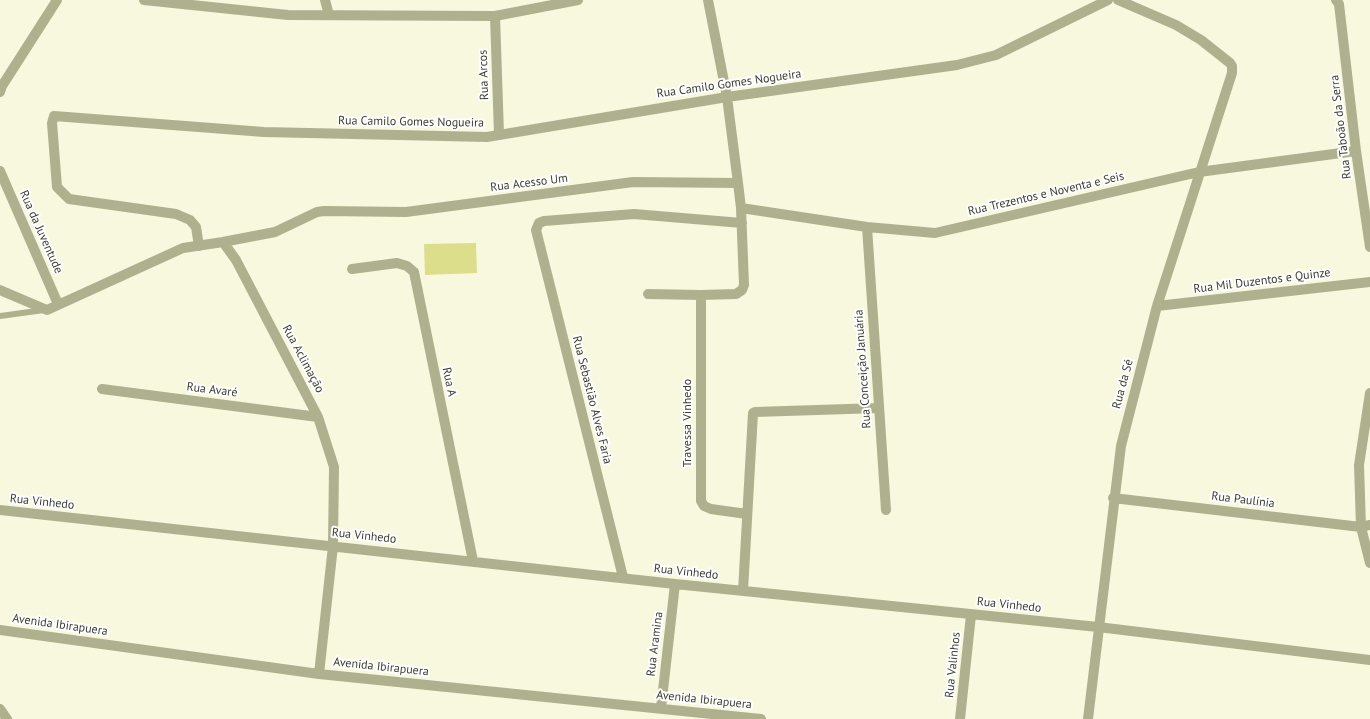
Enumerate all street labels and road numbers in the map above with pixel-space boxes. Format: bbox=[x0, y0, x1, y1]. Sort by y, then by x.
street label: Rua Arcos bbox=[476, 50, 492, 100]
street label: Rua Camilo Gomes Nogueira bbox=[656, 67, 802, 101]
street label: Rua Taboão da Serra bbox=[1327, 74, 1355, 180]
street label: Rua Camilo Gomes Nogueira bbox=[338, 114, 484, 130]
street label: Rua Trezentos e Noventa e Seis bbox=[967, 169, 1125, 219]
street label: Rua Acesso Um bbox=[489, 171, 569, 195]
street label: Rua da Juventude bbox=[16, 188, 66, 276]
street label: Rua Mil Duzentos e Quinze bbox=[1193, 265, 1331, 297]
street label: Rua Conceição Januária bbox=[852, 309, 874, 429]
street label: Rua Aclimação bbox=[279, 322, 327, 396]
street label: Rua Sebastião Alves Faria bbox=[569, 335, 615, 465]
street label: Rua da Sé bbox=[1109, 358, 1137, 410]
street label: Rua A bbox=[439, 366, 459, 398]
street label: Travessa Vinhedo bbox=[681, 379, 695, 467]
street label: Rua Avaré bbox=[186, 380, 238, 400]
street label: Rua Paulínia bbox=[1210, 489, 1276, 511]
street label: Rua Vinhedo bbox=[9, 491, 75, 513]
street label: Rua Vinhedo bbox=[331, 525, 397, 547]
street label: Rua Vinhedo bbox=[653, 561, 719, 583]
street label: Rua Vinhedo bbox=[976, 594, 1042, 616]
street label: Avenida Ibirapuera bbox=[11, 611, 109, 639]
street label: Rua Aramina bbox=[644, 611, 666, 677]
street label: Rua Valinhos bbox=[942, 631, 964, 699]
street label: Avenida Ibirapuera bbox=[332, 655, 430, 679]
street label: Avenida Ibirapuera bbox=[655, 688, 753, 712]

